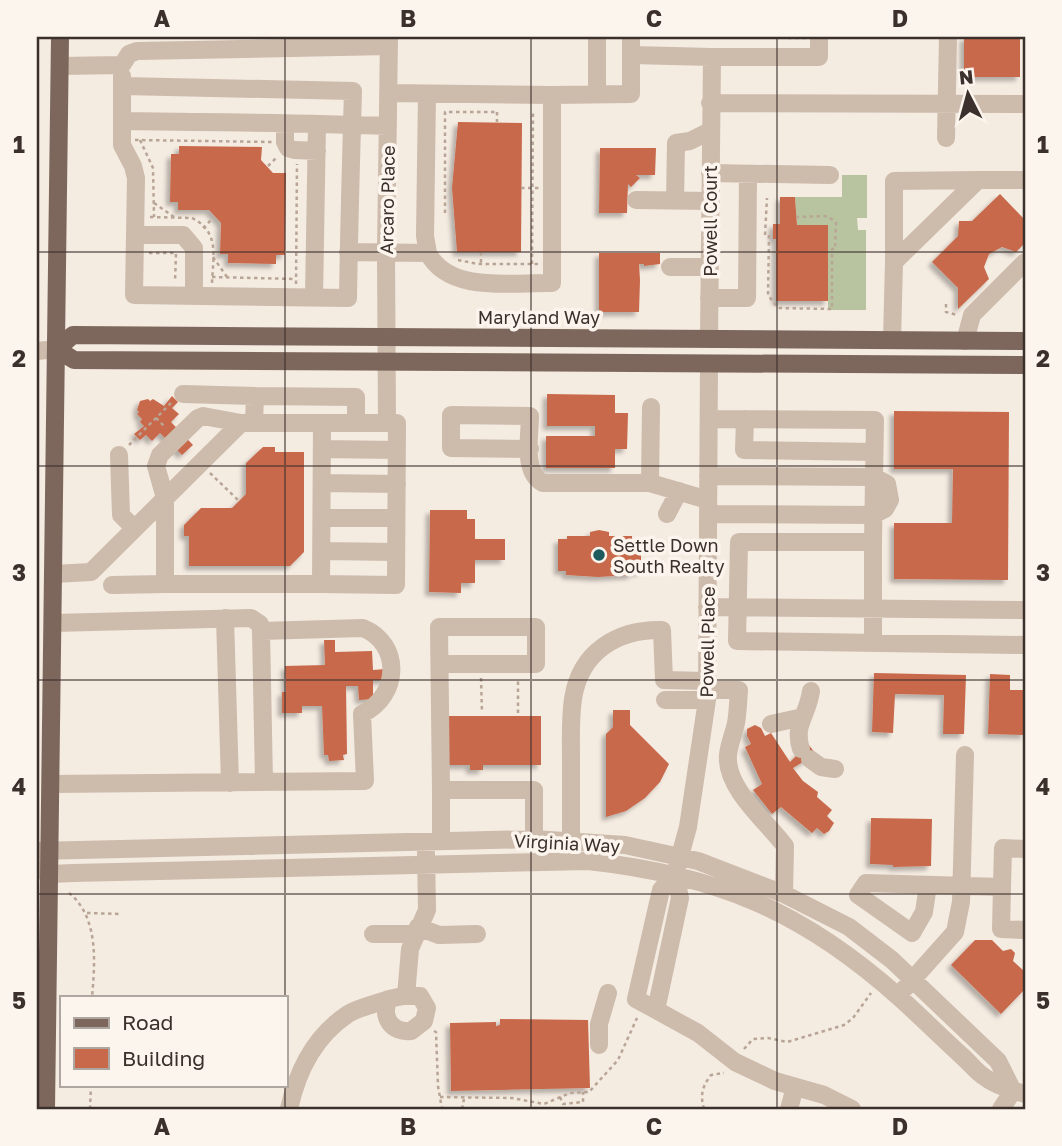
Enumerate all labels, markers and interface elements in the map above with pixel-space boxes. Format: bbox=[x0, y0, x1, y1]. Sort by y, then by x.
text: A bbox=[154, 4, 171, 32]
text: B bbox=[400, 4, 416, 32]
text: C bbox=[646, 4, 662, 32]
text: D bbox=[892, 4, 908, 32]
north arrow bbox=[932, 60, 1002, 130]
text: N bbox=[958, 64, 975, 89]
text: 1 bbox=[13, 130, 25, 158]
text: 1 bbox=[1037, 130, 1049, 158]
street label: Arcaro Place bbox=[375, 145, 399, 255]
street label: Powell Court bbox=[699, 165, 721, 277]
street label: Maryland Way bbox=[478, 306, 600, 328]
text: 2 bbox=[12, 344, 26, 372]
text: 2 bbox=[1036, 344, 1050, 372]
place label: Settle Down South Realty bbox=[613, 534, 725, 577]
marker: Settle Down South Realty bbox=[591, 547, 607, 563]
text: 3 bbox=[12, 558, 26, 586]
text: 3 bbox=[1036, 558, 1050, 586]
street label: Powell Place bbox=[695, 586, 719, 698]
text: 4 bbox=[12, 772, 26, 800]
text: 4 bbox=[1036, 772, 1050, 800]
street label: Virginia Way bbox=[513, 829, 621, 857]
text: 5 bbox=[12, 986, 26, 1014]
text: 5 bbox=[1036, 986, 1050, 1014]
legend bbox=[60, 996, 287, 1086]
text: Road bbox=[122, 1009, 173, 1035]
text: Building bbox=[122, 1045, 205, 1071]
text: A bbox=[154, 1112, 171, 1140]
text: B bbox=[400, 1112, 416, 1140]
text: C bbox=[646, 1112, 662, 1140]
text: D bbox=[892, 1112, 908, 1140]

